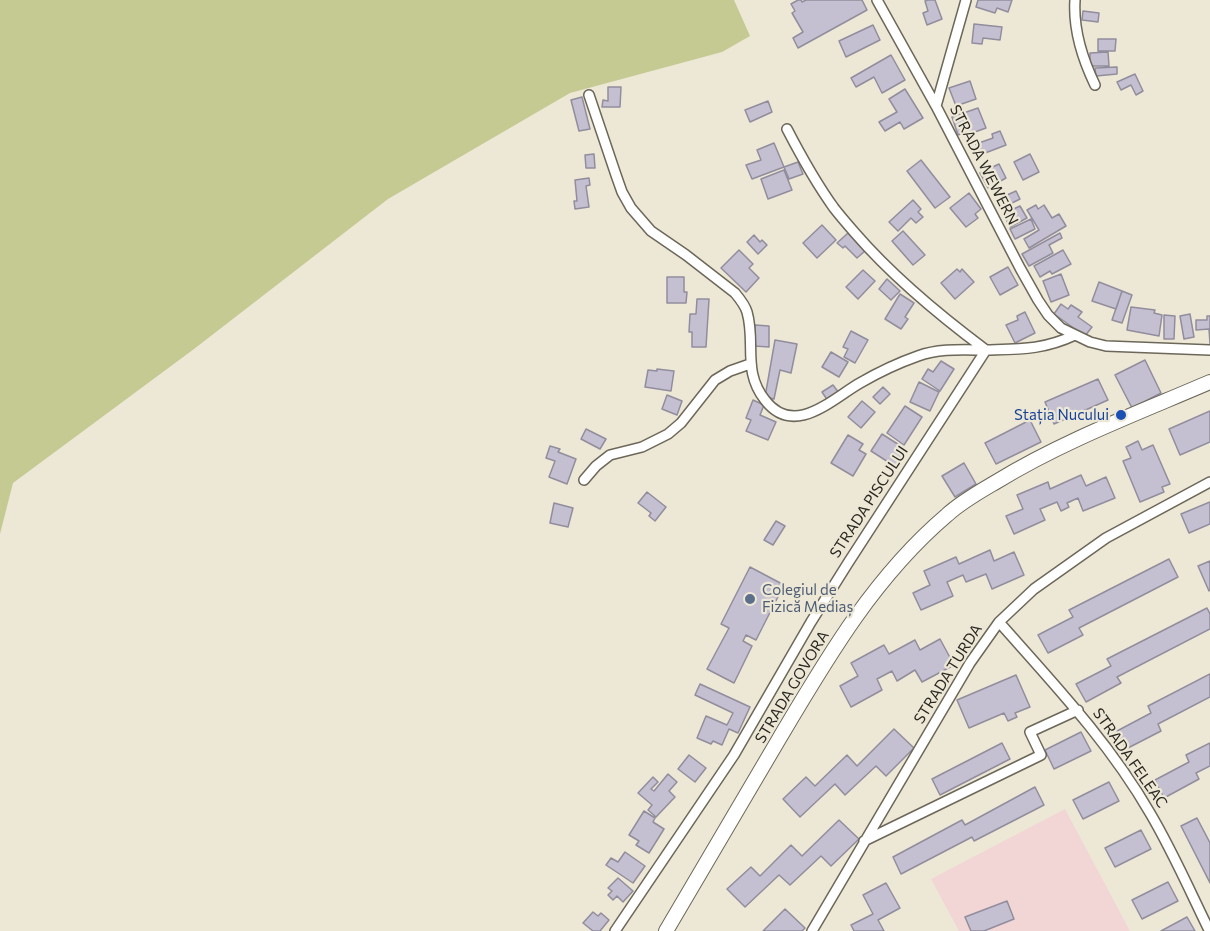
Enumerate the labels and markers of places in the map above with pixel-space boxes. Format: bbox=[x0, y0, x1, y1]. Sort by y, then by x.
place label: Stația Nucului bbox=[1014, 406, 1109, 424]
marker: Stația Nucului bbox=[1114, 408, 1128, 422]
place label: Colegiul de Fizică Mediaș bbox=[762, 581, 853, 616]
marker: Colegiul de Fizică Mediaș bbox=[743, 592, 757, 606]

